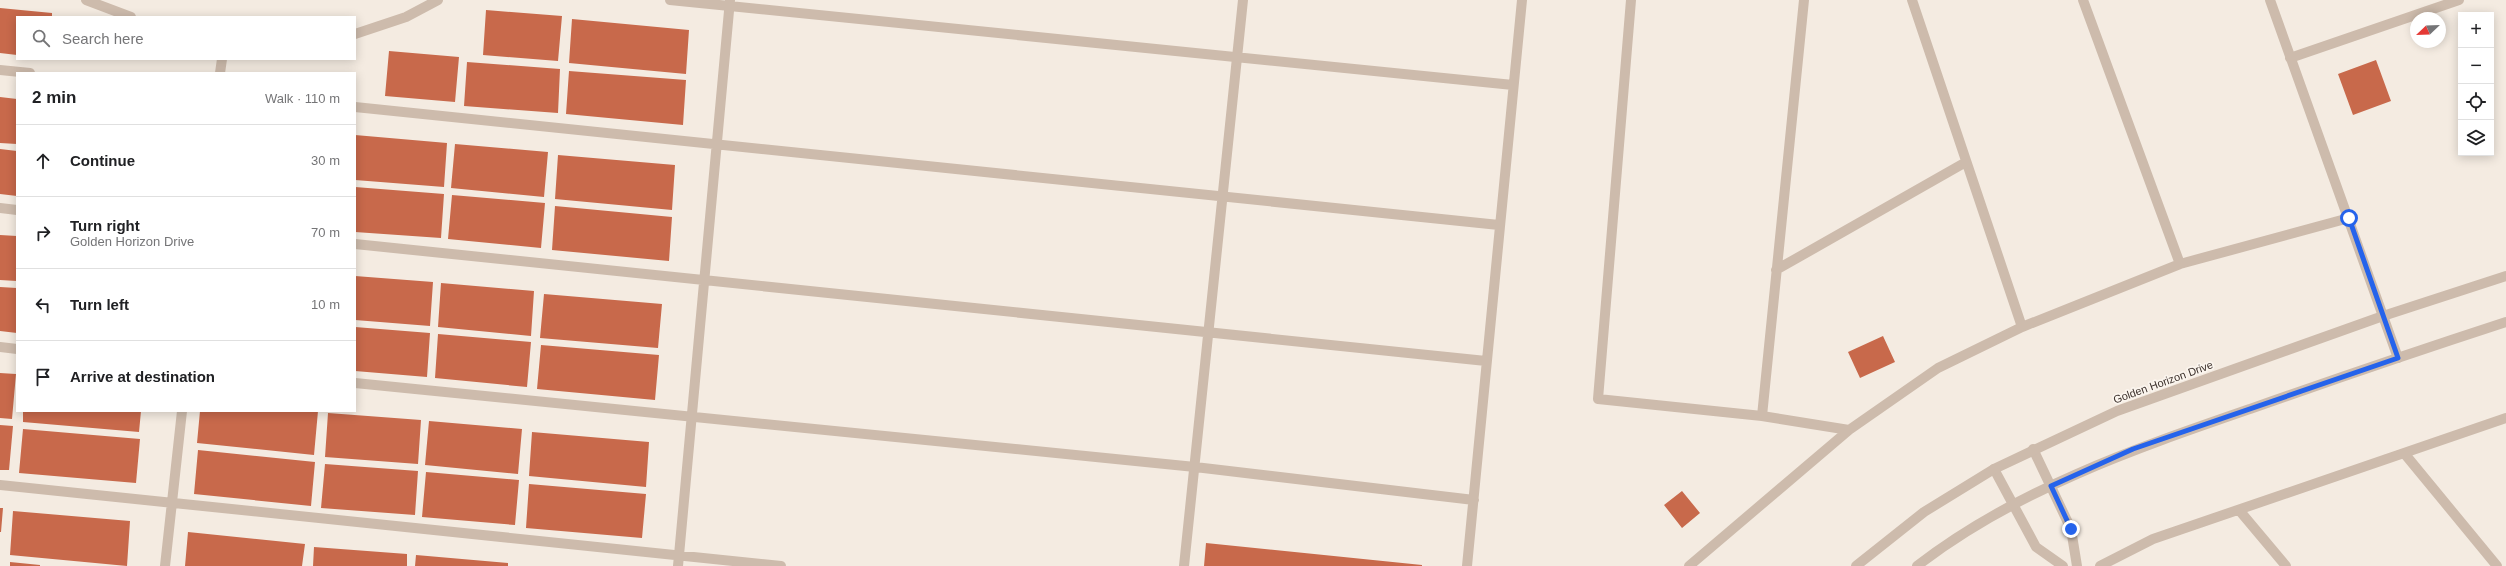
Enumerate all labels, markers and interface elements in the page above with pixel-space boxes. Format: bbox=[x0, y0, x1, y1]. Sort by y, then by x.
north arrow bbox=[2410, 12, 2446, 48]
map controls bbox=[2458, 12, 2494, 156]
button: + bbox=[2458, 12, 2494, 48]
search box bbox=[16, 16, 356, 60]
icon: search bbox=[30, 27, 52, 49]
text: Search here bbox=[62, 30, 144, 47]
button: − bbox=[2458, 48, 2494, 84]
button: locate bbox=[2458, 84, 2494, 120]
text: 2 min bbox=[32, 88, 76, 107]
text: Walk · 110 m bbox=[265, 91, 340, 106]
button: layers bbox=[2458, 120, 2494, 156]
icon: ahead bbox=[32, 150, 54, 172]
text: Continue bbox=[70, 152, 135, 169]
text: 30 m bbox=[311, 153, 340, 168]
route start bbox=[2340, 209, 2358, 227]
text: Turn right bbox=[70, 217, 140, 234]
icon: right bbox=[32, 222, 54, 244]
text: 70 m bbox=[311, 225, 340, 240]
text: Golden Horizon Drive bbox=[70, 234, 194, 249]
icon: left bbox=[32, 294, 54, 316]
text: Turn left bbox=[70, 296, 129, 313]
text: 10 m bbox=[311, 297, 340, 312]
street label: Golden Horizon Drive bbox=[2112, 358, 2214, 406]
icon: arrive bbox=[32, 366, 54, 388]
text: Arrive at destination bbox=[70, 368, 215, 385]
route end bbox=[2062, 520, 2080, 538]

